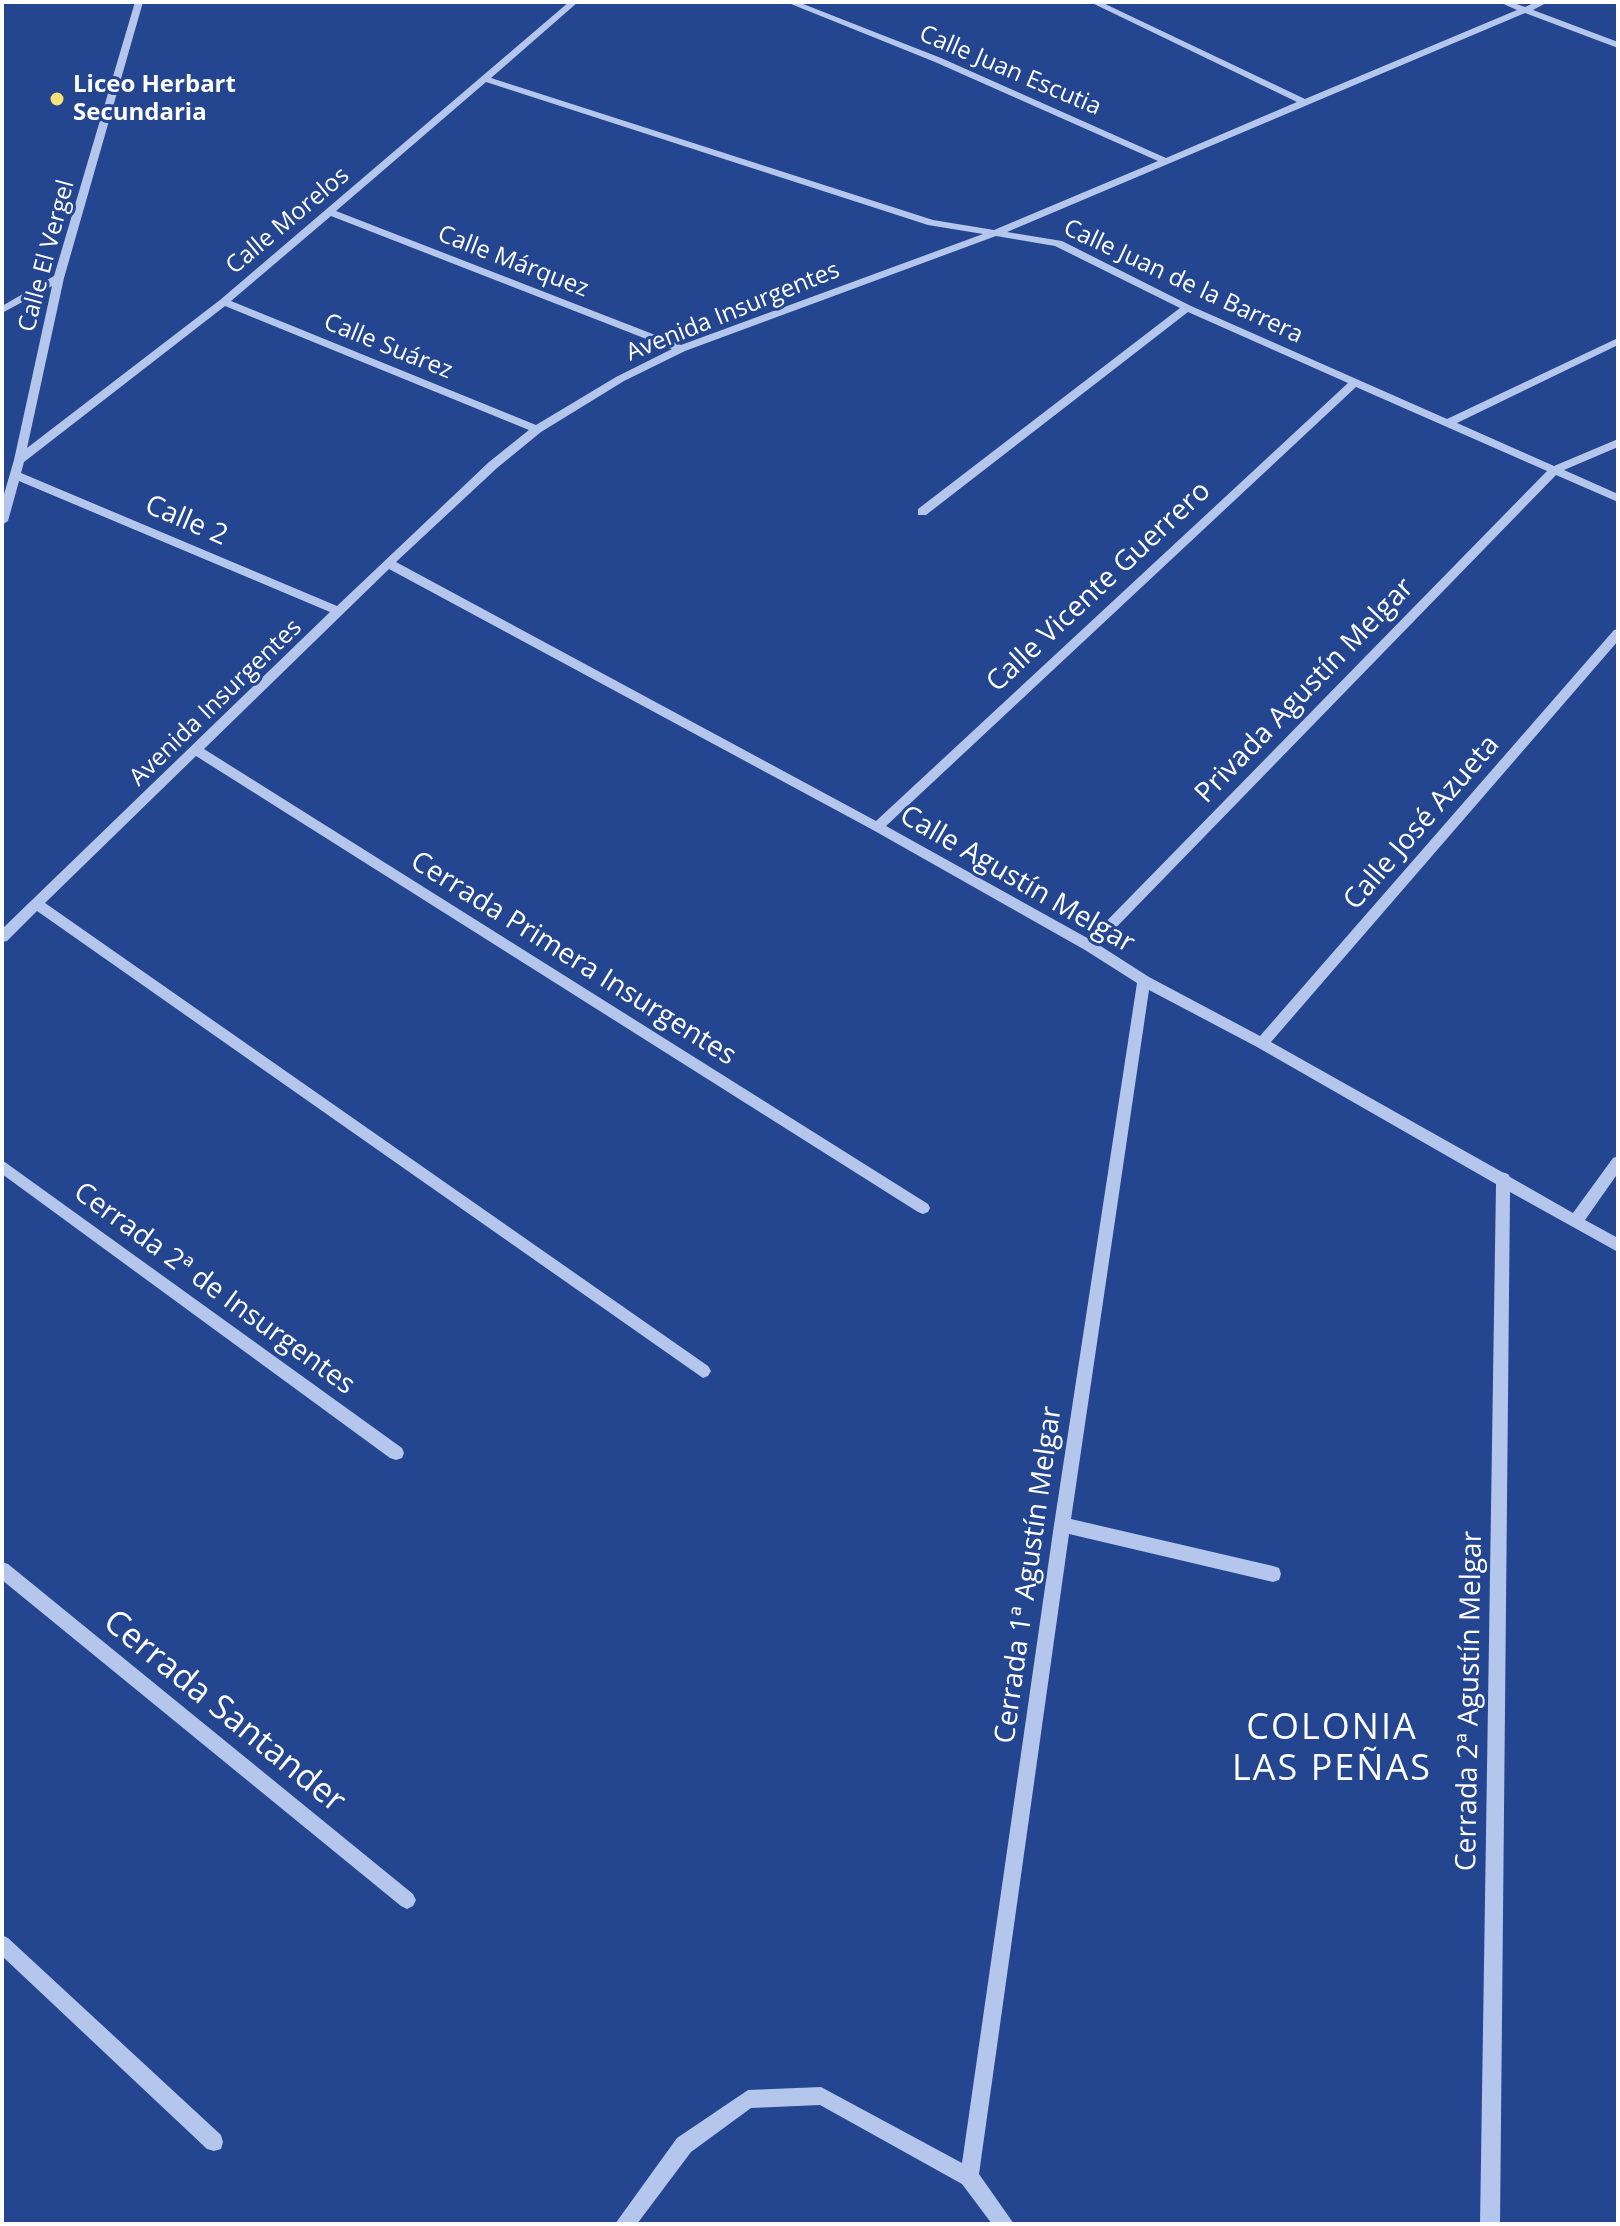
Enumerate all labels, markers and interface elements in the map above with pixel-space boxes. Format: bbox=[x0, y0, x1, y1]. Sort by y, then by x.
street label: Calle Juan Escutia bbox=[915, 20, 1105, 122]
place label: Liceo Herbart Secundaria bbox=[73, 71, 236, 127]
marker: Liceo Herbart Secundaria bbox=[48, 90, 66, 108]
street label: Calle Morelos bbox=[221, 161, 355, 281]
street label: Calle El Vergel bbox=[13, 177, 81, 335]
street label: Calle Juan de la Barrera bbox=[1059, 214, 1307, 350]
street label: Calle Márquez bbox=[434, 220, 592, 304]
street label: Avenida Insurgentes bbox=[622, 256, 844, 368]
street label: Calle Suárez bbox=[320, 308, 456, 386]
street label: Calle Vicente Guerrero bbox=[980, 475, 1218, 699]
street label: Calle 2 bbox=[140, 489, 232, 553]
street label: Privada Agustín Melgar bbox=[1189, 571, 1421, 811]
street label: Avenida Insurgentes bbox=[124, 614, 308, 792]
street label: Calle José Azueta bbox=[1337, 729, 1507, 917]
street label: Calle Agustín Melgar bbox=[894, 799, 1140, 961]
street label: Cerrada Primera Insurgentes bbox=[404, 845, 742, 1073]
street label: Cerrada 2ª de Insurgentes bbox=[67, 1176, 361, 1402]
street label: Cerrada 1ª Agustín Melgar bbox=[989, 1404, 1069, 1746]
street label: Cerrada 2ª Agustín Melgar bbox=[1450, 1531, 1490, 1871]
street label: Cerrada Santander bbox=[95, 1602, 353, 1822]
district label: COLONIA LAS PEÑAS bbox=[1232, 1707, 1432, 1792]

